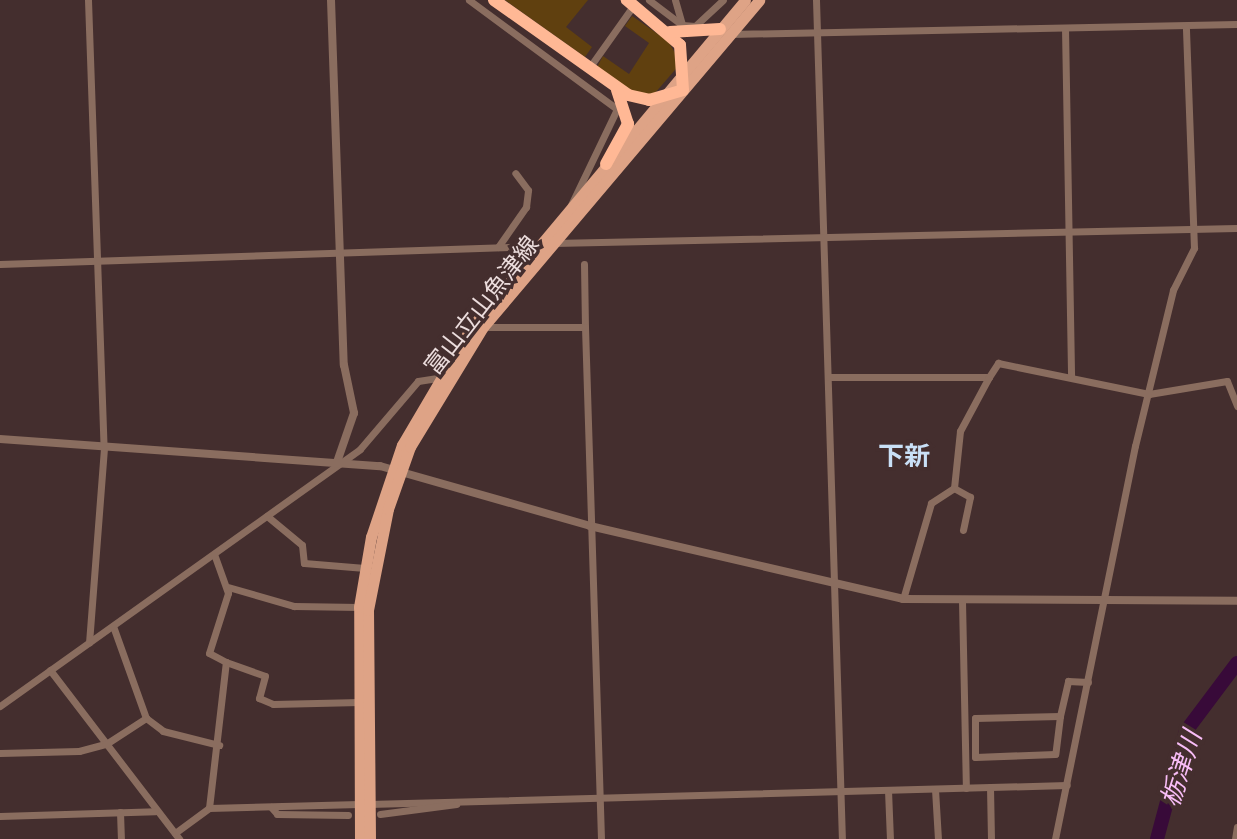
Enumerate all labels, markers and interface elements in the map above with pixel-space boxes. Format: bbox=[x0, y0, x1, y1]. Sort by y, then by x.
street label: 富山立山魚津線 bbox=[417, 229, 543, 379]
district label: 下新 bbox=[878, 438, 930, 470]
water label: 栃津川 bbox=[1152, 726, 1206, 810]

